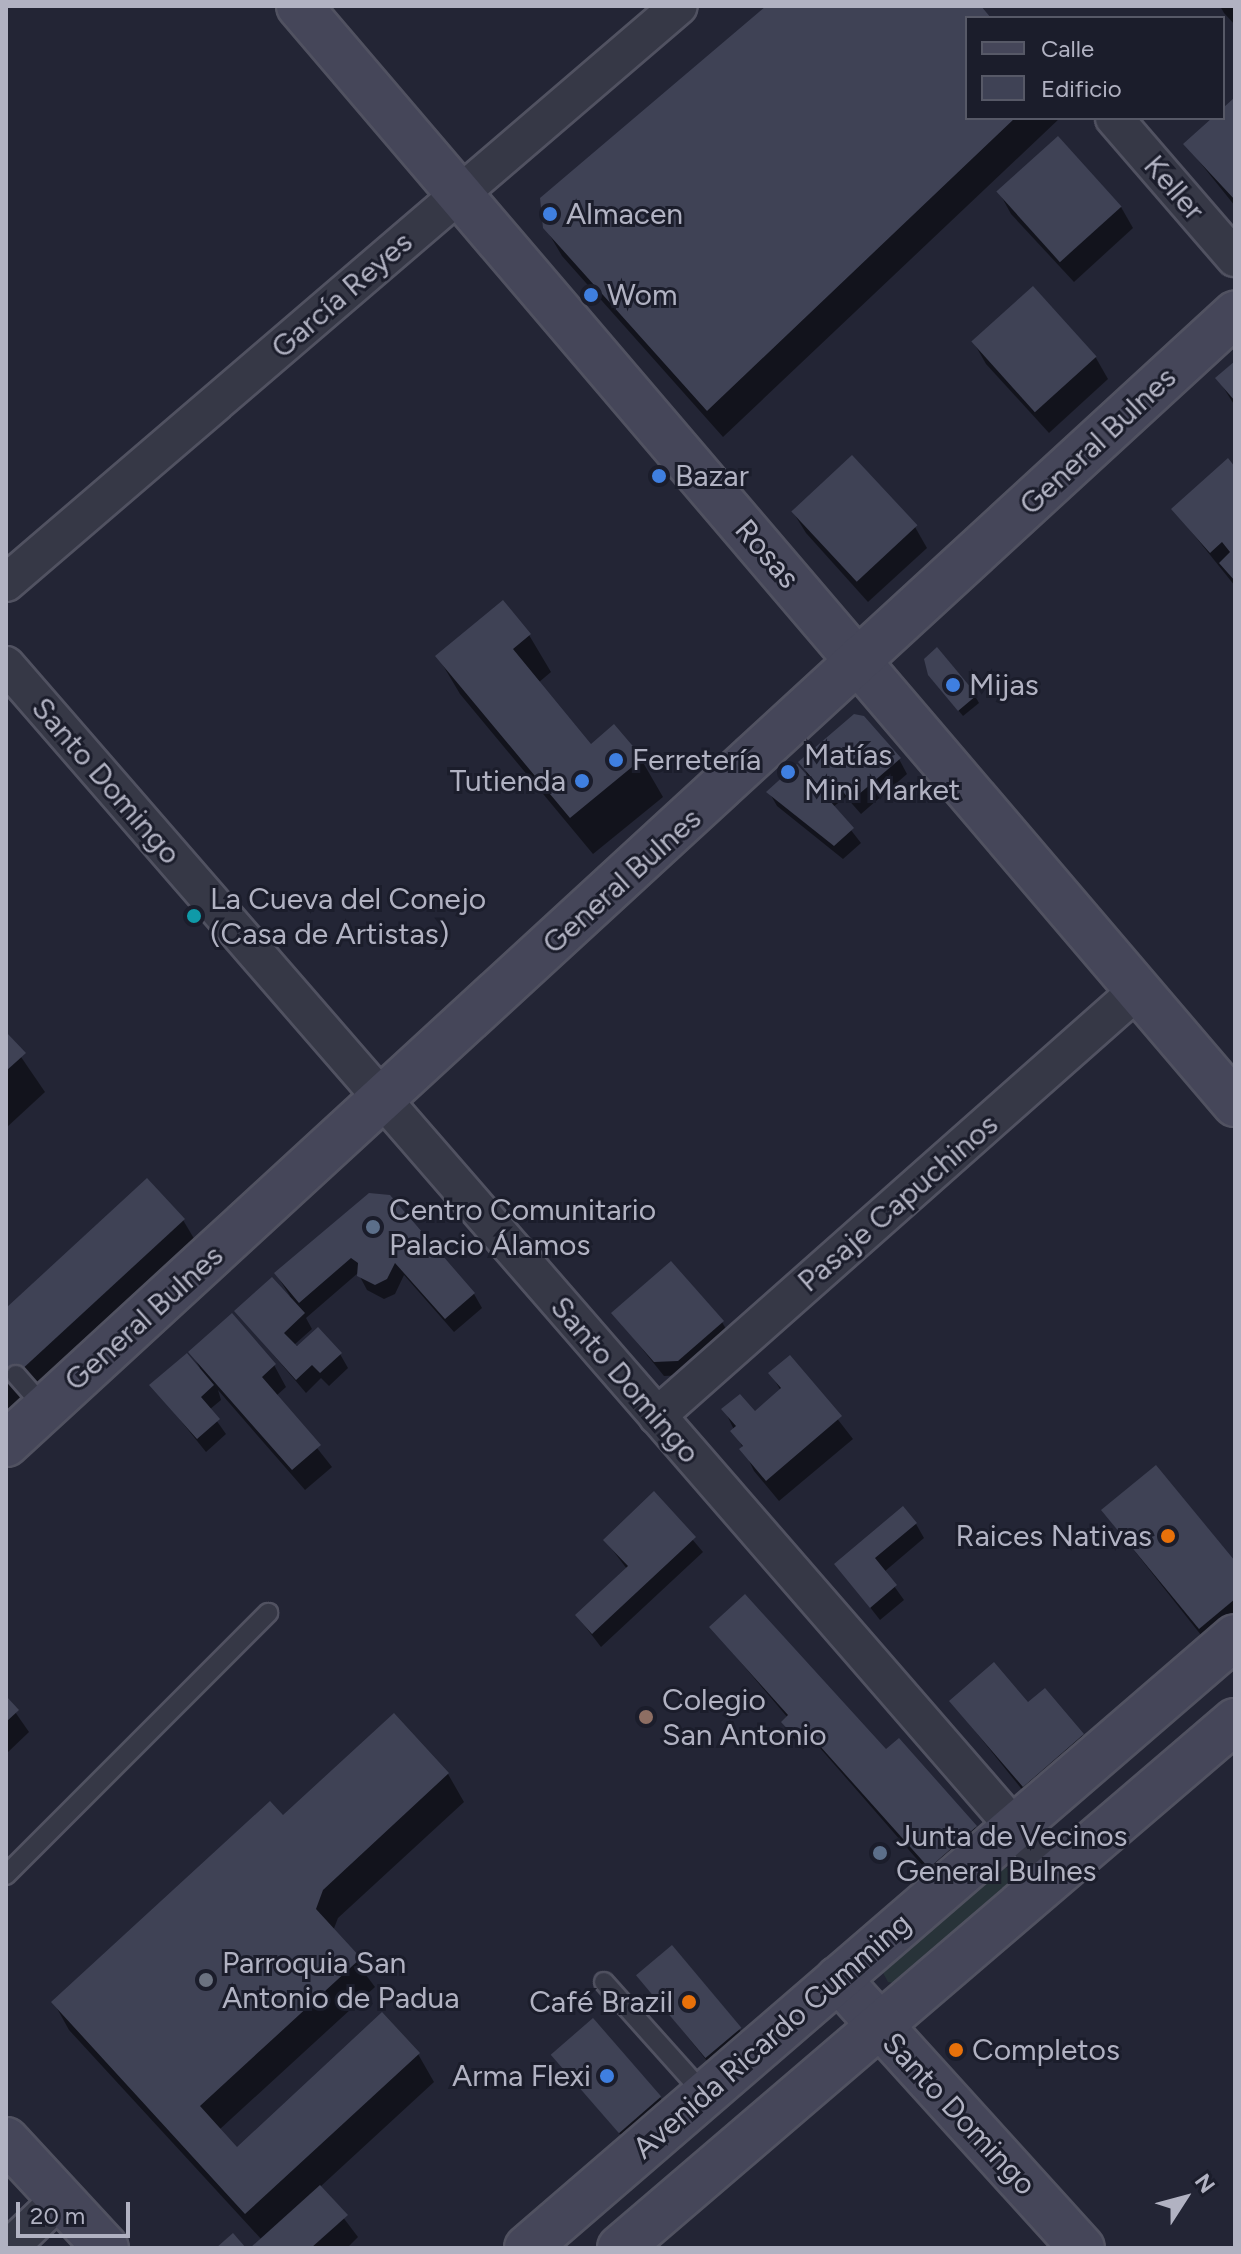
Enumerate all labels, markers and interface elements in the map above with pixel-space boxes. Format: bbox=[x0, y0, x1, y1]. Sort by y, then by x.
legend bbox=[965, 16, 1225, 120]
text: Calle bbox=[1041, 34, 1094, 63]
text: Edificio bbox=[1041, 74, 1122, 103]
street label: Keller bbox=[1136, 148, 1212, 228]
place label: Almacen bbox=[566, 196, 683, 232]
marker: Almacen bbox=[541, 205, 559, 223]
street label: García Reyes bbox=[264, 224, 420, 366]
place label: Wom bbox=[607, 277, 678, 313]
marker: Wom bbox=[582, 286, 600, 304]
street label: General Bulnes bbox=[1012, 359, 1184, 523]
place label: Bazar bbox=[675, 458, 749, 494]
marker: Bazar bbox=[650, 467, 668, 485]
street label: Rosas bbox=[727, 512, 807, 596]
place label: Mijas bbox=[969, 667, 1039, 703]
marker: Mijas bbox=[944, 676, 962, 694]
street label: Santo Domingo bbox=[24, 690, 188, 872]
place label: Matías Mini Market bbox=[804, 737, 960, 808]
place label: Ferretería bbox=[632, 742, 761, 778]
marker: Ferretería bbox=[607, 751, 625, 769]
place label: Tutienda bbox=[450, 763, 566, 799]
marker: Matías Mini Market bbox=[779, 763, 797, 781]
marker: Tutienda bbox=[573, 772, 591, 790]
street label: General Bulnes bbox=[535, 801, 709, 961]
place label: La Cueva del Conejo (Casa de Artistas) bbox=[210, 881, 486, 952]
marker: La Cueva del Conejo (Casa de Artistas) bbox=[185, 907, 203, 925]
street label: Pasaje Capuchinos bbox=[791, 1106, 1005, 1300]
place label: Centro Comunitario Palacio Álamos bbox=[389, 1192, 656, 1262]
marker: Centro Comunitario Palacio Álamos bbox=[364, 1218, 382, 1236]
street label: General Bulnes bbox=[57, 1238, 231, 1398]
street label: Santo Domingo bbox=[543, 1289, 707, 1471]
place label: Raices Nativas bbox=[956, 1518, 1152, 1554]
marker: Raices Nativas bbox=[1159, 1527, 1177, 1545]
place label: Colegio San Antonio bbox=[662, 1682, 827, 1752]
marker: Colegio San Antonio bbox=[637, 1708, 655, 1726]
place label: Junta de Vecinos General Bulnes bbox=[896, 1818, 1128, 1888]
marker: Junta de Vecinos General Bulnes bbox=[871, 1844, 889, 1862]
street label: Avenida Ricardo Cumming bbox=[626, 1906, 918, 2166]
place label: Parroquia San Antonio de Padua bbox=[222, 1945, 460, 2016]
marker: Parroquia San Antonio de Padua bbox=[197, 1971, 215, 1989]
place label: Café Brazil bbox=[529, 1984, 673, 2020]
marker: Café Brazil bbox=[680, 1993, 698, 2011]
street label: Santo Domingo bbox=[875, 2025, 1043, 2203]
place label: Completos bbox=[972, 2032, 1120, 2068]
marker: Completos bbox=[947, 2041, 965, 2059]
place label: Arma Flexi bbox=[452, 2058, 591, 2094]
marker: Arma Flexi bbox=[598, 2067, 616, 2085]
north arrow bbox=[1145, 2158, 1225, 2238]
text: N bbox=[1189, 2169, 1221, 2198]
scale bar bbox=[20, 2186, 134, 2236]
text: 20 m bbox=[30, 2201, 85, 2230]

